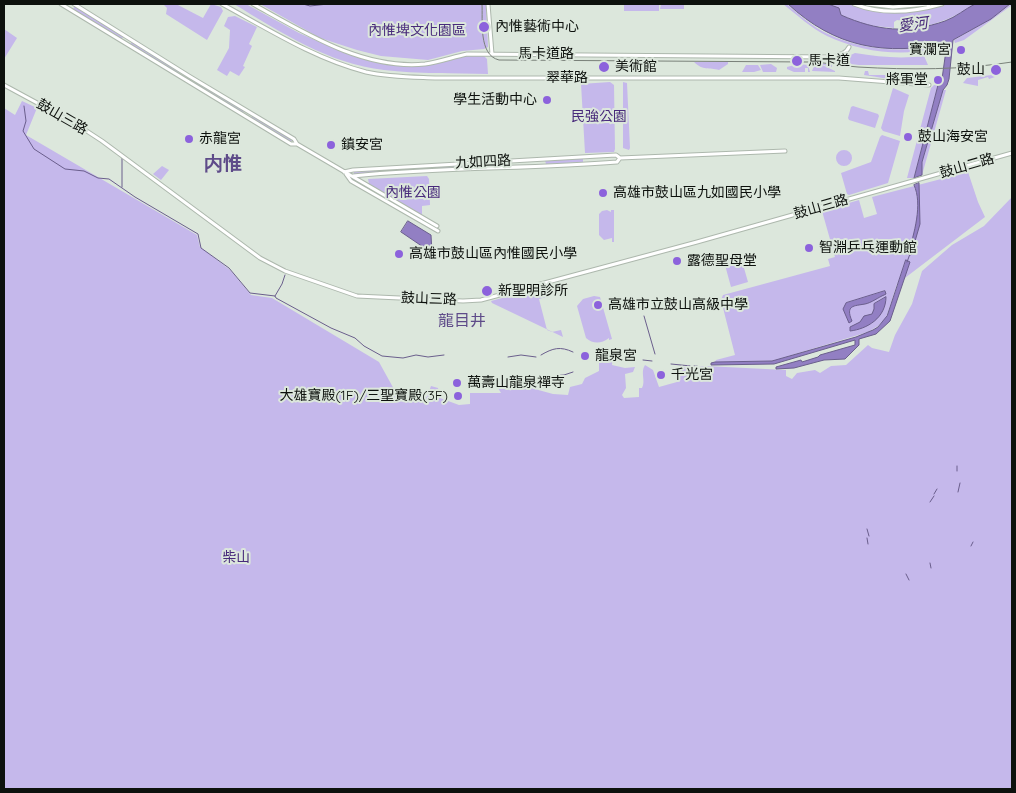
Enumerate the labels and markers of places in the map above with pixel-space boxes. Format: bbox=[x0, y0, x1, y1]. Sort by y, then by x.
place label: 內惟藝術中心 bbox=[495, 19, 579, 35]
marker: 內惟藝術中心 bbox=[477, 20, 491, 34]
place label: 寶瀾宮 bbox=[909, 42, 951, 58]
marker: 寶瀾宮 bbox=[955, 44, 967, 56]
place label: 馬卡道 bbox=[808, 53, 850, 69]
marker: 馬卡道 bbox=[790, 54, 804, 68]
place label: 美術館 bbox=[615, 59, 657, 75]
marker: 美術館 bbox=[597, 60, 611, 74]
place label: 鼓山 bbox=[957, 62, 985, 78]
marker: 鼓山 bbox=[989, 63, 1003, 77]
place label: 將軍堂 bbox=[886, 72, 928, 88]
marker: 將軍堂 bbox=[932, 74, 944, 86]
place label: 學生活動中心 bbox=[453, 92, 537, 108]
marker: 學生活動中心 bbox=[541, 94, 553, 106]
place label: 鼓山海安宮 bbox=[918, 129, 988, 145]
place label: 赤龍宮 bbox=[199, 131, 241, 147]
marker: 鼓山海安宮 bbox=[902, 131, 914, 143]
marker: 赤龍宮 bbox=[183, 133, 195, 145]
place label: 鎮安宮 bbox=[341, 137, 383, 153]
marker: 鎮安宮 bbox=[325, 139, 337, 151]
place label: 高雄市鼓山區九如國民小學 bbox=[613, 185, 781, 201]
marker: 高雄市鼓山區九如國民小學 bbox=[597, 187, 609, 199]
place label: 智淵乒乓運動館 bbox=[819, 240, 917, 256]
marker: 智淵乒乓運動館 bbox=[803, 242, 815, 254]
place label: 高雄市鼓山區內惟國民小學 bbox=[409, 246, 577, 262]
marker: 高雄市鼓山區內惟國民小學 bbox=[393, 248, 405, 260]
place label: 露德聖母堂 bbox=[687, 253, 757, 269]
marker: 露德聖母堂 bbox=[671, 255, 683, 267]
place label: 新聖明診所 bbox=[498, 283, 568, 299]
marker: 新聖明診所 bbox=[480, 284, 494, 298]
place label: 高雄市立鼓山高級中學 bbox=[608, 297, 748, 313]
marker: 高雄市立鼓山高級中學 bbox=[592, 299, 604, 311]
place label: 龍泉宮 bbox=[595, 348, 637, 364]
marker: 龍泉宮 bbox=[579, 350, 591, 362]
place label: 千光宮 bbox=[671, 367, 713, 383]
marker: 千光宮 bbox=[655, 369, 667, 381]
place label: 萬壽山龍泉禪寺 bbox=[467, 375, 565, 391]
marker: 萬壽山龍泉禪寺 bbox=[451, 377, 463, 389]
place label: 大雄寶殿(1F)/三聖寶殿(3F) bbox=[279, 388, 448, 404]
marker: 大雄寶殿(1F)/三聖寶殿(3F) bbox=[452, 390, 464, 402]

